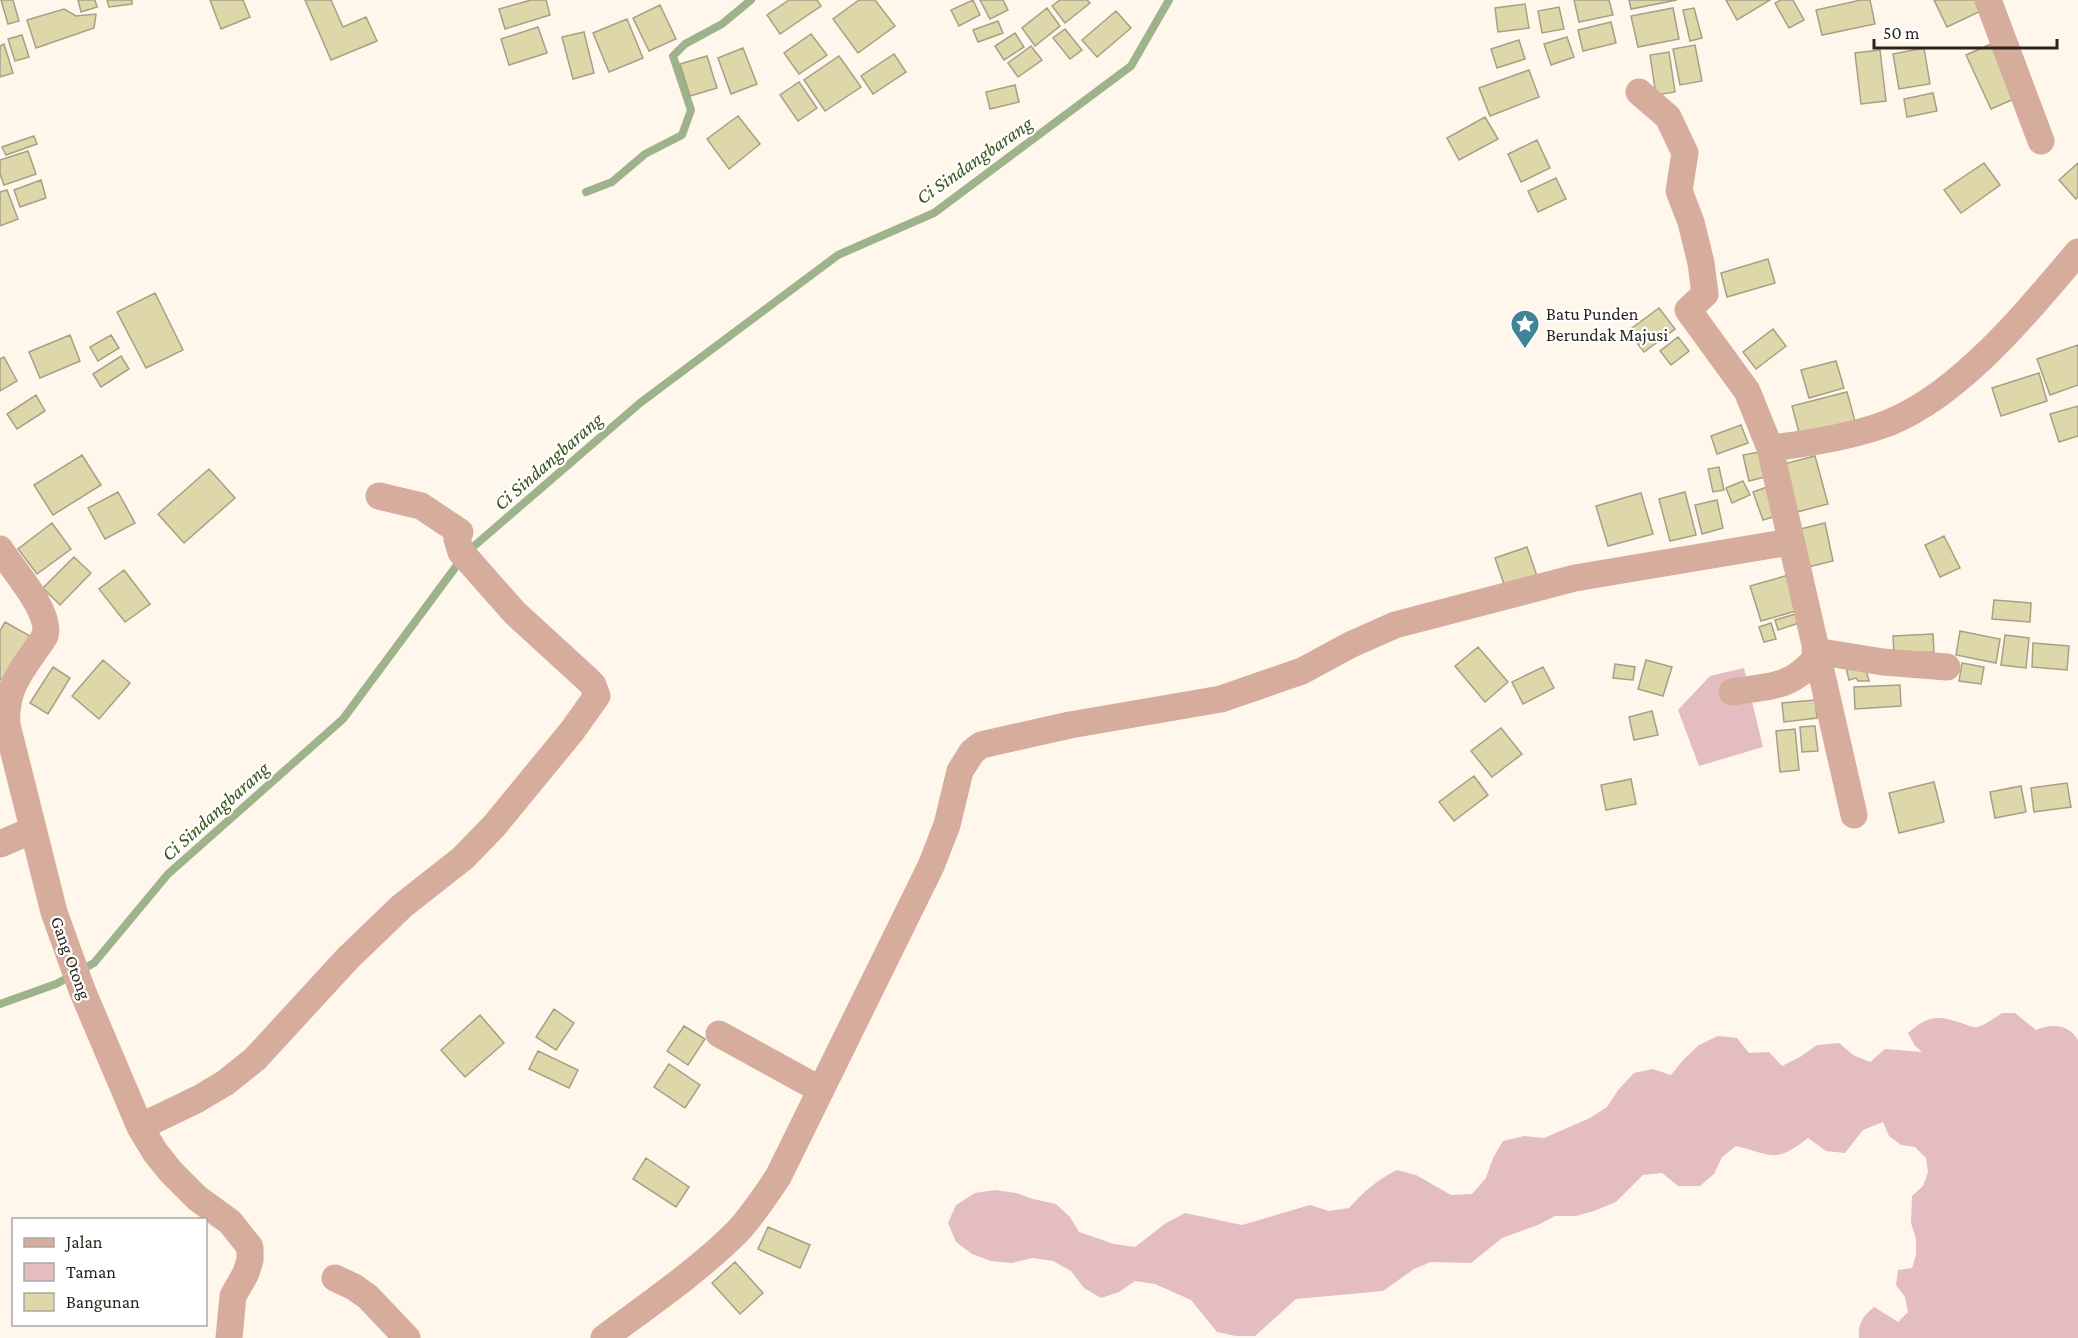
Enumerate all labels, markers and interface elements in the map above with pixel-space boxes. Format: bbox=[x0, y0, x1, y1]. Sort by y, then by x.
scale bar bbox=[1874, 12, 2057, 50]
text: 50 m bbox=[1883, 23, 1920, 43]
water label: Ci Sindangbarang bbox=[912, 111, 1038, 209]
place label: Batu Punden Berundak Majusi bbox=[1546, 304, 1668, 346]
place icon: Batu Punden Berundak Majusi bbox=[1509, 308, 1541, 350]
water label: Ci Sindangbarang bbox=[489, 407, 608, 515]
water label: Ci Sindangbarang bbox=[157, 756, 275, 866]
street label: Gang Otong bbox=[47, 914, 95, 1002]
legend bbox=[12, 1218, 207, 1326]
text: Jalan bbox=[64, 1232, 103, 1252]
text: Taman bbox=[66, 1262, 116, 1282]
text: Bangunan bbox=[66, 1292, 140, 1312]

